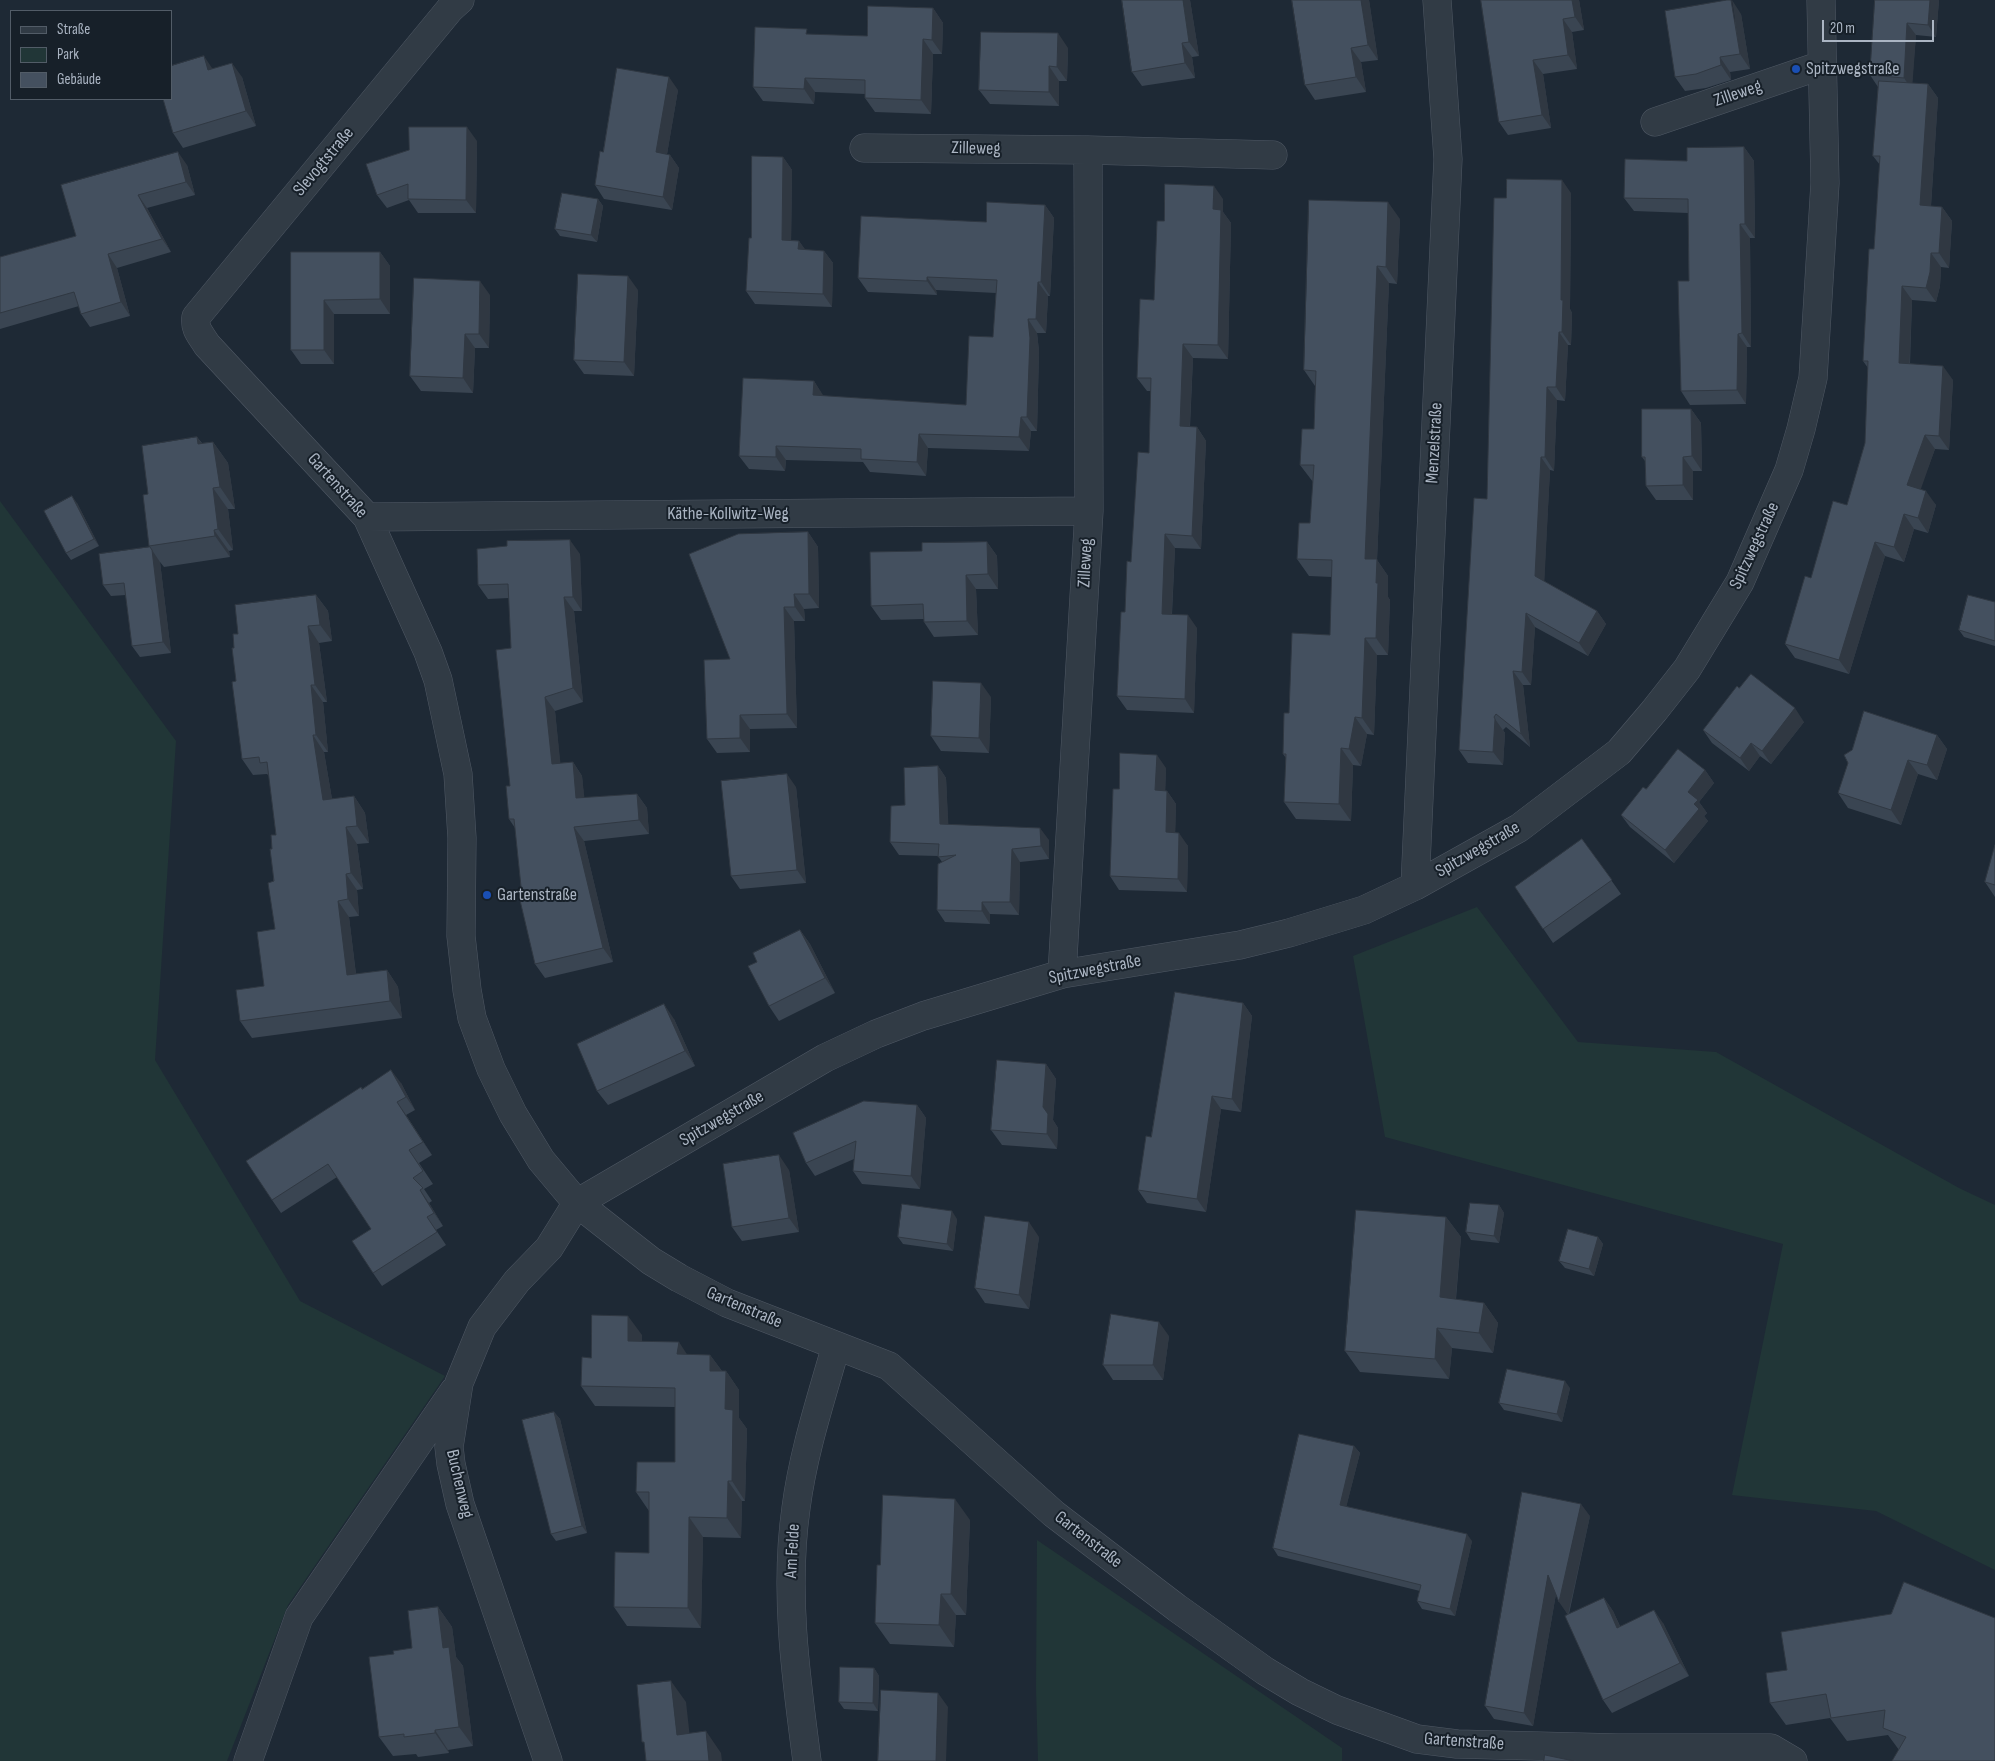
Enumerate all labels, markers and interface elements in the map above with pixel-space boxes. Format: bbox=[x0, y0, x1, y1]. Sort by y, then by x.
legend bbox=[10, 10, 172, 100]
scale bar bbox=[1825, 10, 1938, 42]
text: 20 m bbox=[1830, 19, 1855, 38]
text: Straße bbox=[57, 20, 90, 39]
text: Park bbox=[57, 45, 79, 64]
place label: Spitzwegstraße bbox=[1806, 58, 1900, 80]
marker: Spitzwegstraße bbox=[1790, 63, 1802, 75]
text: Gebäude bbox=[57, 70, 101, 89]
street label: Zilleweg bbox=[1711, 76, 1765, 112]
street label: Slevogtstraße bbox=[289, 123, 359, 201]
street label: Zilleweg bbox=[951, 138, 1001, 160]
street label: Menzelstraße bbox=[1422, 402, 1448, 484]
street label: Gartenstraße bbox=[302, 449, 372, 523]
street label: Spitzwegstraße bbox=[1725, 499, 1785, 593]
street label: Käthe-Kollwitz-Weg bbox=[667, 503, 789, 525]
street label: Zilleweg bbox=[1074, 538, 1098, 588]
street label: Spitzwegstraße bbox=[1432, 817, 1524, 883]
place label: Gartenstraße bbox=[497, 884, 577, 906]
marker: Gartenstraße bbox=[481, 889, 493, 901]
street label: Spitzwegstraße bbox=[1047, 950, 1143, 990]
street label: Spitzwegstraße bbox=[676, 1086, 768, 1152]
street label: Gartenstraße bbox=[703, 1282, 785, 1334]
street label: Buchenweg bbox=[441, 1448, 477, 1520]
street label: Gartenstraße bbox=[1050, 1507, 1126, 1573]
street label: Am Felde bbox=[781, 1523, 805, 1579]
street label: Gartenstraße bbox=[1423, 1728, 1505, 1756]

